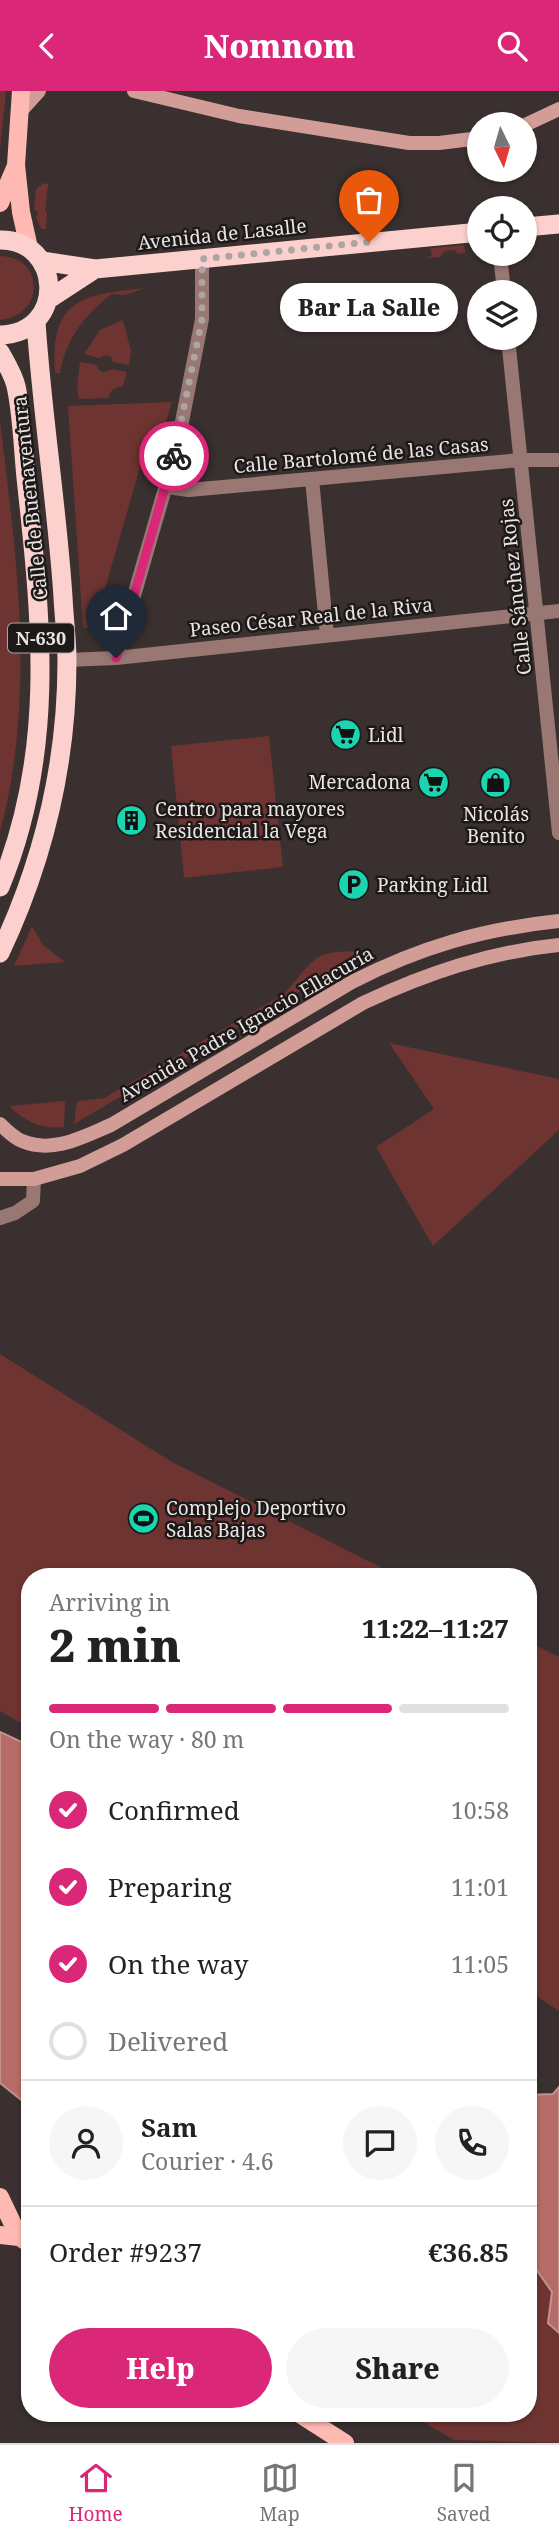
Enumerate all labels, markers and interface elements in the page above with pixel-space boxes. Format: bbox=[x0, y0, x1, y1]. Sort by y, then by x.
text: Nomnom bbox=[204, 24, 355, 67]
icon: back bbox=[28, 27, 66, 65]
icon: search bbox=[493, 27, 531, 65]
north arrow bbox=[467, 112, 537, 182]
map controls bbox=[467, 112, 537, 350]
pin bbox=[339, 170, 399, 242]
icon: bag bbox=[350, 181, 388, 219]
button: locate bbox=[467, 196, 537, 266]
street label: Avenida de Lasalle bbox=[136, 212, 308, 256]
button: layers bbox=[467, 280, 537, 350]
callout: Bar La Salle bbox=[280, 284, 458, 333]
text: Bar La Salle bbox=[298, 291, 440, 323]
street label: Calle de Buenaventura bbox=[6, 395, 54, 601]
courier bbox=[139, 421, 209, 491]
street label: Calle Bartolomé de las Casas bbox=[232, 431, 490, 479]
icon: bike bbox=[155, 437, 193, 475]
street label: Calle Sánchez Rojas bbox=[493, 498, 537, 676]
pin bbox=[86, 586, 146, 658]
street label: Paseo César Real de la Riva bbox=[188, 591, 434, 643]
icon: home bbox=[97, 597, 135, 635]
road number: N-630 bbox=[8, 623, 74, 653]
supermarket icon: Lidl bbox=[328, 718, 362, 752]
place label: Lidl bbox=[368, 722, 404, 748]
supermarket icon: Mercadona bbox=[417, 765, 451, 799]
shop icon: Nicolás Benito bbox=[479, 766, 513, 800]
place label: Mercadona bbox=[308, 769, 411, 795]
place label: Centro para mayores Residencial la Vega bbox=[155, 796, 345, 844]
place label: Nicolás Benito bbox=[463, 801, 529, 849]
building icon: Centro para mayores Residencial la Vega bbox=[115, 803, 149, 837]
parking icon: Parking Lidl bbox=[337, 868, 371, 902]
place label: Parking Lidl bbox=[377, 872, 488, 898]
street label: Avenida Padre Ignacio Ellacuría bbox=[114, 940, 378, 1108]
place label: Complejo Deportivo Salas Bajas bbox=[166, 1495, 346, 1543]
sports icon: Complejo Deportivo Salas Bajas bbox=[126, 1502, 160, 1536]
text: Arriving in bbox=[49, 1586, 170, 1618]
text: 11:22–11:27 bbox=[362, 1610, 509, 1646]
text: 2 min bbox=[49, 1613, 181, 1675]
text: On the way · 80 m bbox=[49, 1723, 244, 1755]
icon: check bbox=[49, 1791, 87, 1829]
text: Confirmed bbox=[108, 1792, 240, 1828]
text: 10:58 bbox=[451, 1794, 509, 1826]
icon: check bbox=[49, 1868, 87, 1906]
text: Preparing bbox=[108, 1869, 232, 1905]
text: 11:01 bbox=[451, 1871, 509, 1903]
icon: check bbox=[49, 1945, 87, 1983]
text: On the way bbox=[108, 1946, 248, 1982]
text: 11:05 bbox=[451, 1948, 509, 1980]
text: Delivered bbox=[108, 2023, 228, 2059]
button: person bbox=[49, 2106, 123, 2180]
button: chat bbox=[343, 2106, 417, 2180]
button: phone bbox=[435, 2106, 509, 2180]
text: Sam bbox=[141, 2109, 197, 2145]
text: Courier · 4.6 bbox=[141, 2145, 274, 2177]
text: Order #9237 bbox=[49, 2234, 202, 2270]
text: €36.85 bbox=[428, 2234, 509, 2270]
button: Help bbox=[49, 2328, 272, 2408]
button: Share bbox=[286, 2328, 509, 2408]
tab: Home bbox=[68, 2459, 123, 2527]
tab: Map bbox=[260, 2459, 300, 2527]
tab: Saved bbox=[437, 2459, 491, 2527]

